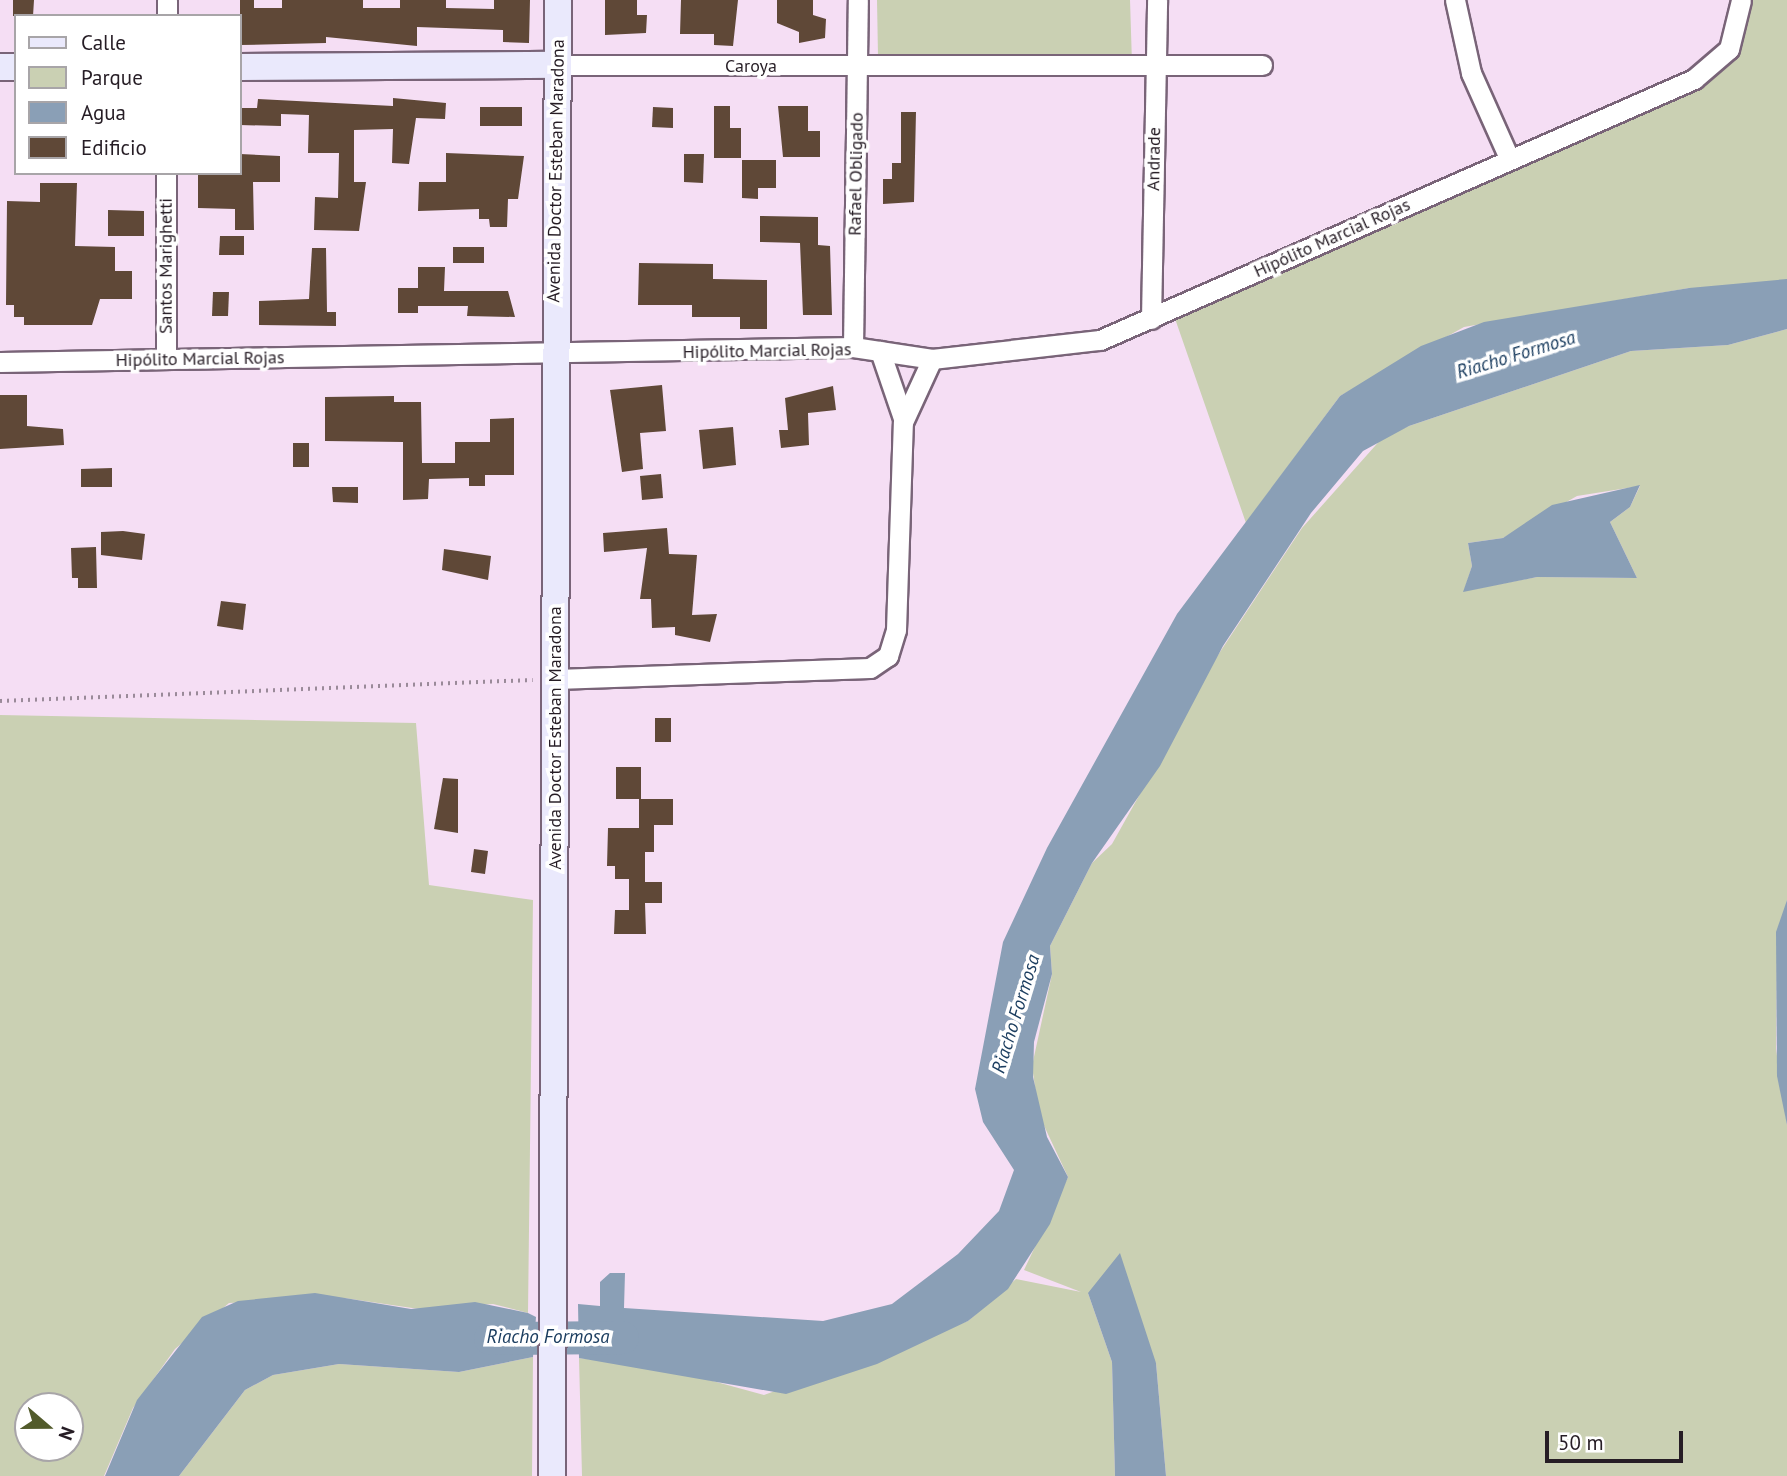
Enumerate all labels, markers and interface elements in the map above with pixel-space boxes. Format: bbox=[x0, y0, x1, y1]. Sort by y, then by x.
legend bbox=[14, 14, 242, 175]
text: Calle bbox=[81, 29, 126, 56]
street label: Avenida Doctor Esteban Maradona bbox=[543, 39, 569, 303]
street label: Caroya bbox=[725, 55, 777, 77]
text: Parque bbox=[81, 64, 143, 91]
text: Agua bbox=[81, 99, 126, 126]
street label: Rafael Obligado bbox=[844, 112, 868, 236]
street label: Andrade bbox=[1143, 127, 1165, 191]
text: Edificio bbox=[81, 134, 147, 161]
street label: Hipólito Marcial Rojas bbox=[1251, 194, 1413, 282]
street label: Santos Marighetti bbox=[155, 198, 177, 334]
water label: Riacho Formosa bbox=[1454, 326, 1578, 384]
street label: Hipólito Marcial Rojas bbox=[682, 339, 852, 363]
street label: Hipólito Marcial Rojas bbox=[115, 347, 285, 371]
street label: Avenida Doctor Esteban Maradona bbox=[544, 606, 566, 870]
water label: Riacho Formosa bbox=[987, 952, 1045, 1076]
water label: Riacho Formosa bbox=[486, 1326, 610, 1348]
north arrow bbox=[14, 1392, 84, 1462]
scale bar bbox=[1549, 1416, 1687, 1460]
text: N bbox=[53, 1424, 80, 1443]
text: 50 m bbox=[1558, 1429, 1604, 1456]

